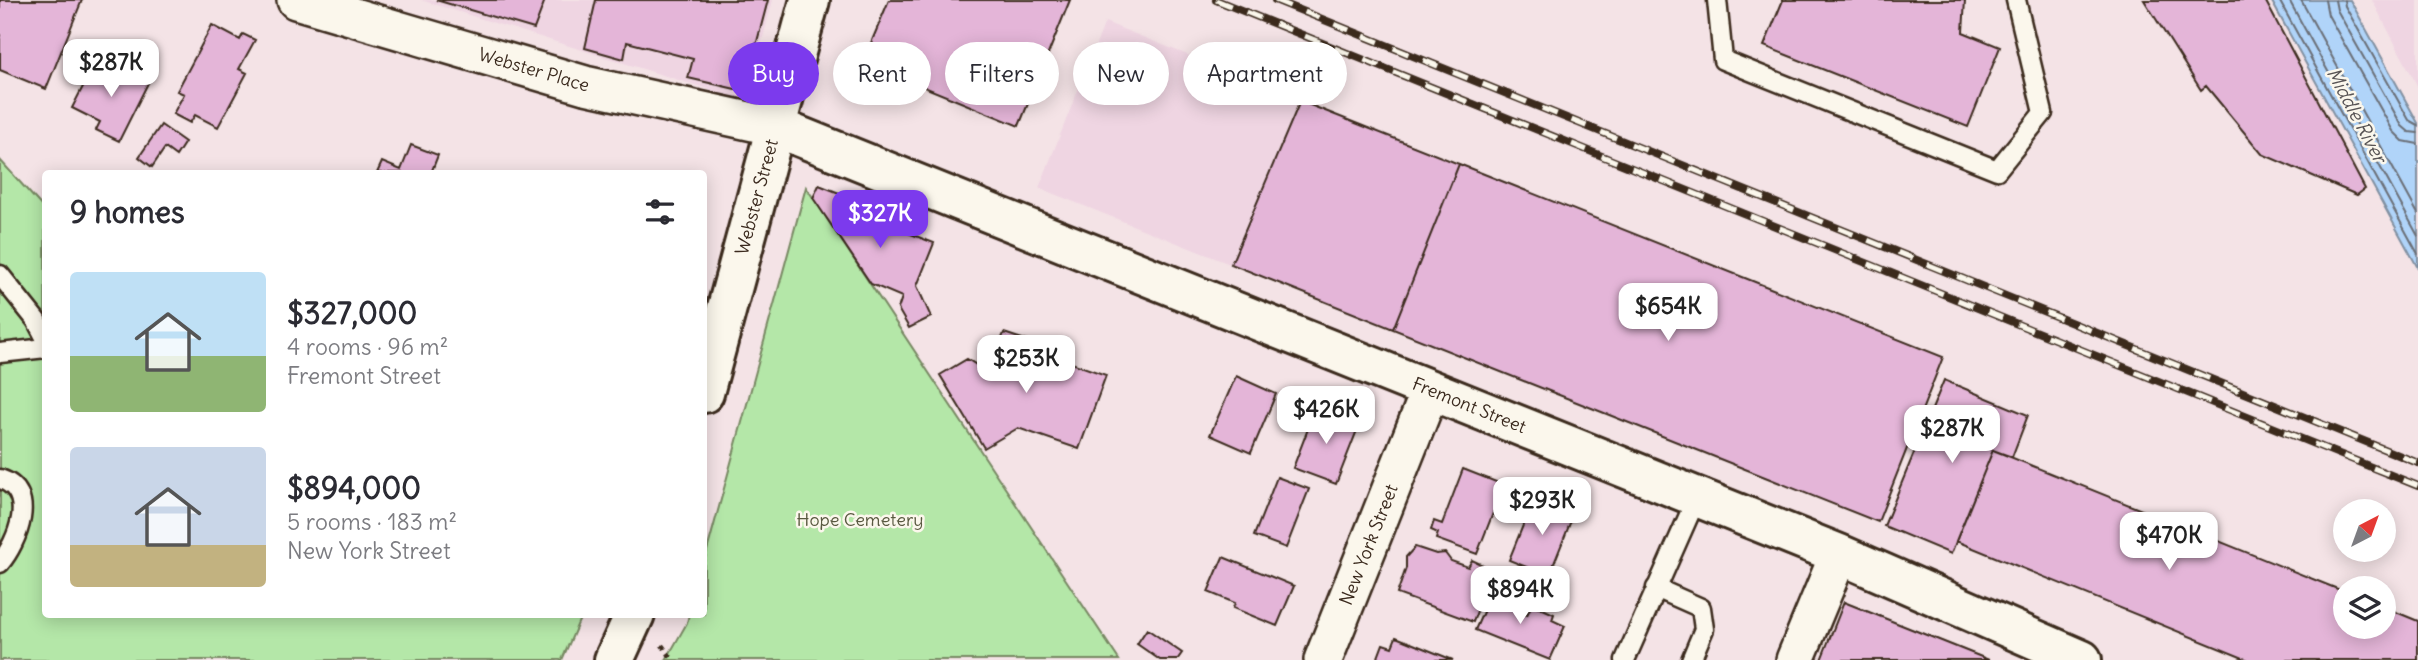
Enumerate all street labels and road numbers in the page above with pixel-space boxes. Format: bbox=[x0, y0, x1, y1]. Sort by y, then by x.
street label: Webster Place bbox=[476, 42, 592, 97]
street label: Webster Street bbox=[730, 136, 783, 257]
street label: Fremont Street bbox=[1409, 372, 1530, 438]
street label: New York Street bbox=[1334, 481, 1403, 608]

